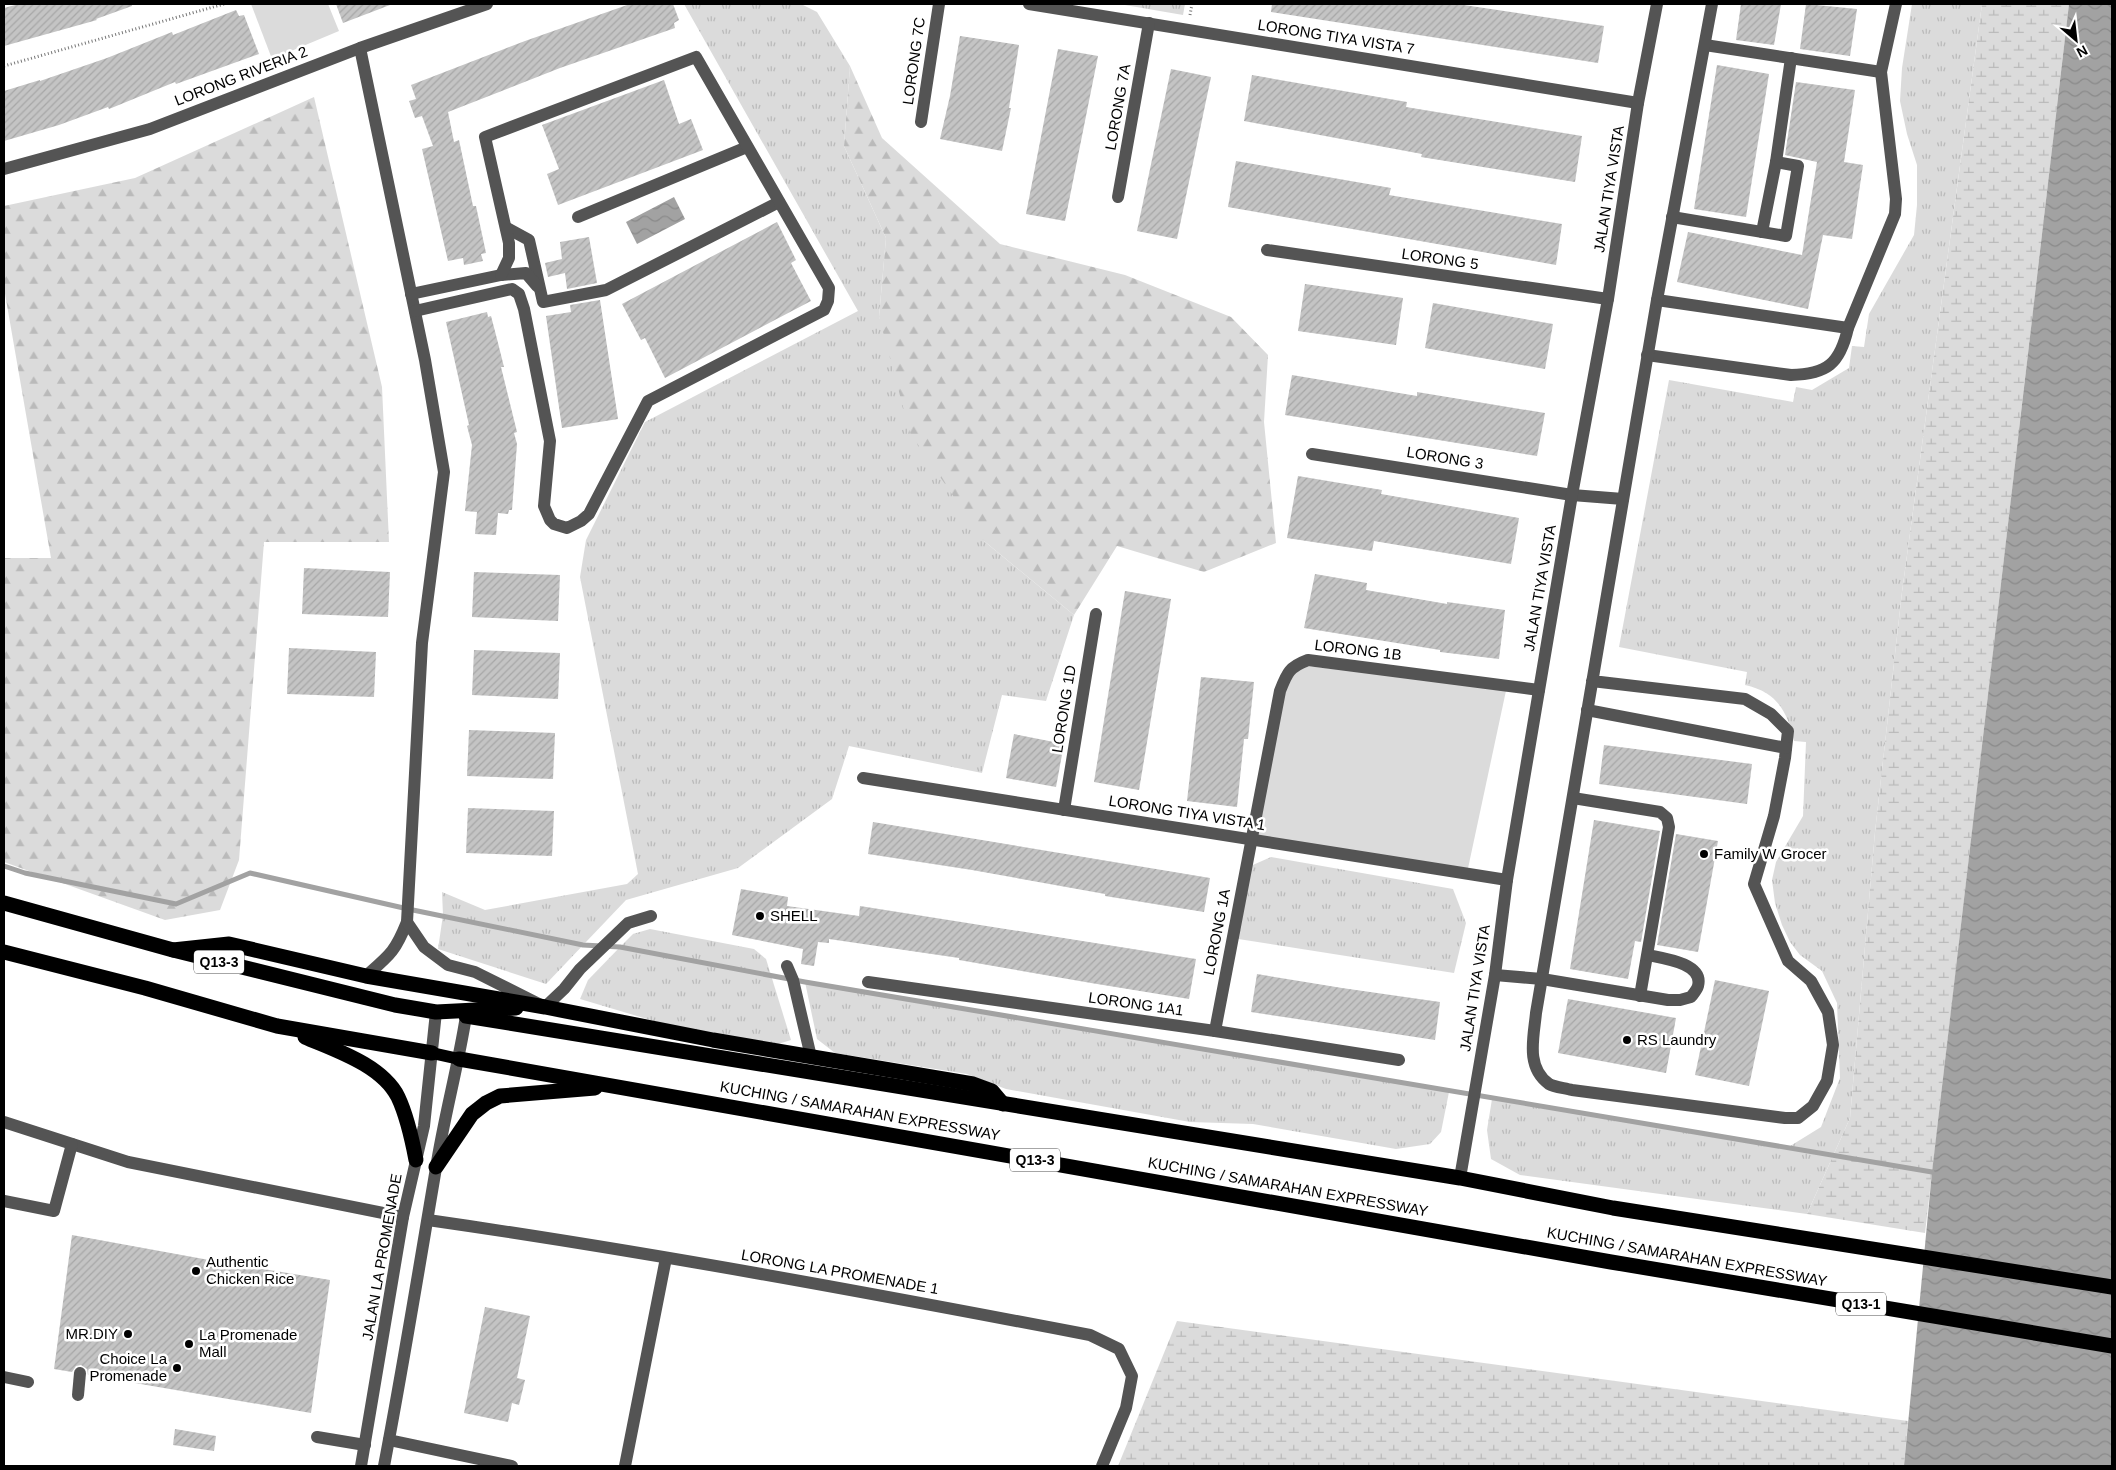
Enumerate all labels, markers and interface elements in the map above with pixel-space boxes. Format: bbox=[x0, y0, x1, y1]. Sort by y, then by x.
north arrow bbox=[2051, 15, 2101, 65]
street label: LORONG 7C bbox=[899, 16, 928, 106]
street label: LORONG TIYA VISTA 7 bbox=[1257, 16, 1416, 57]
street label: LORONG RIVERIA 2 bbox=[172, 42, 310, 109]
text: N bbox=[2074, 42, 2090, 61]
street label: LORONG 7A bbox=[1102, 62, 1133, 151]
street label: JALAN TIYA VISTA bbox=[1590, 124, 1627, 254]
street label: LORONG 5 bbox=[1400, 245, 1480, 272]
street label: LORONG 3 bbox=[1405, 443, 1485, 472]
street label: JALAN TIYA VISTA bbox=[1520, 523, 1559, 653]
street label: LORONG 1B bbox=[1314, 636, 1403, 663]
street label: LORONG 1D bbox=[1048, 664, 1079, 754]
street label: LORONG TIYA VISTA 1 bbox=[1108, 792, 1267, 833]
place label: Family W Grocer bbox=[1714, 845, 1827, 862]
marker: Family W Grocer bbox=[1698, 848, 1710, 860]
street label: LORONG 1A bbox=[1200, 887, 1233, 976]
place label: SHELL bbox=[770, 907, 818, 924]
marker: SHELL bbox=[754, 910, 766, 922]
street label: JALAN TIYA VISTA bbox=[1456, 923, 1493, 1053]
road number: Q13-3 bbox=[194, 950, 244, 974]
street label: LORONG 1A1 bbox=[1087, 988, 1185, 1019]
place label: RS Laundry bbox=[1637, 1031, 1717, 1048]
marker: RS Laundry bbox=[1621, 1034, 1633, 1046]
street label: KUCHING / SAMARAHAN EXPRESSWAY bbox=[719, 1077, 1002, 1144]
road number: Q13-3 bbox=[1010, 1148, 1060, 1172]
street label: KUCHING / SAMARAHAN EXPRESSWAY bbox=[1147, 1153, 1430, 1220]
street label: JALAN LA PROMENADE bbox=[358, 1172, 405, 1342]
street label: KUCHING / SAMARAHAN EXPRESSWAY bbox=[1546, 1223, 1829, 1290]
street label: LORONG LA PROMENADE 1 bbox=[740, 1246, 940, 1297]
place label: Authentic Chicken Rice bbox=[206, 1253, 294, 1287]
marker: Authentic Chicken Rice bbox=[190, 1265, 202, 1277]
road number: Q13-1 bbox=[1836, 1292, 1886, 1316]
place label: MR.DIY bbox=[66, 1325, 118, 1342]
place label: La Promenade Mall bbox=[199, 1326, 297, 1360]
marker: MR.DIY bbox=[122, 1328, 134, 1340]
marker: La Promenade Mall bbox=[183, 1338, 195, 1350]
place label: Choice La Promenade bbox=[89, 1350, 168, 1384]
marker: Choice La Promenade bbox=[171, 1362, 183, 1374]

